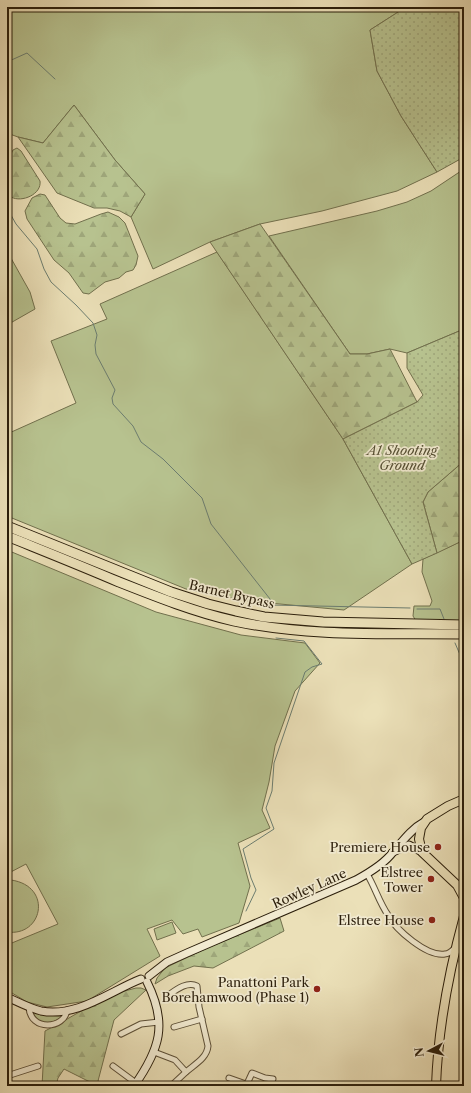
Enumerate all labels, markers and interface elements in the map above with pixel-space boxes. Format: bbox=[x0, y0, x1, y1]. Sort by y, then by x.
park label: A1 Shooting Ground bbox=[365, 442, 438, 473]
street label: Barnet Bypass bbox=[188, 576, 277, 612]
place label: Premiere House bbox=[330, 839, 430, 855]
marker: Premiere House bbox=[433, 842, 443, 852]
street label: Rowley Lane bbox=[269, 864, 349, 912]
place label: Elstree Tower bbox=[380, 864, 424, 895]
marker: Elstree Tower bbox=[426, 874, 436, 884]
place label: Elstree House bbox=[338, 912, 424, 928]
marker: Elstree House bbox=[427, 915, 437, 925]
place label: Panattoni Park Borehamwood (Phase 1) bbox=[162, 974, 309, 1005]
marker: Panattoni Park Borehamwood (Phase 1) bbox=[312, 984, 322, 994]
north arrow bbox=[409, 1031, 449, 1071]
text: N bbox=[411, 1046, 427, 1058]

